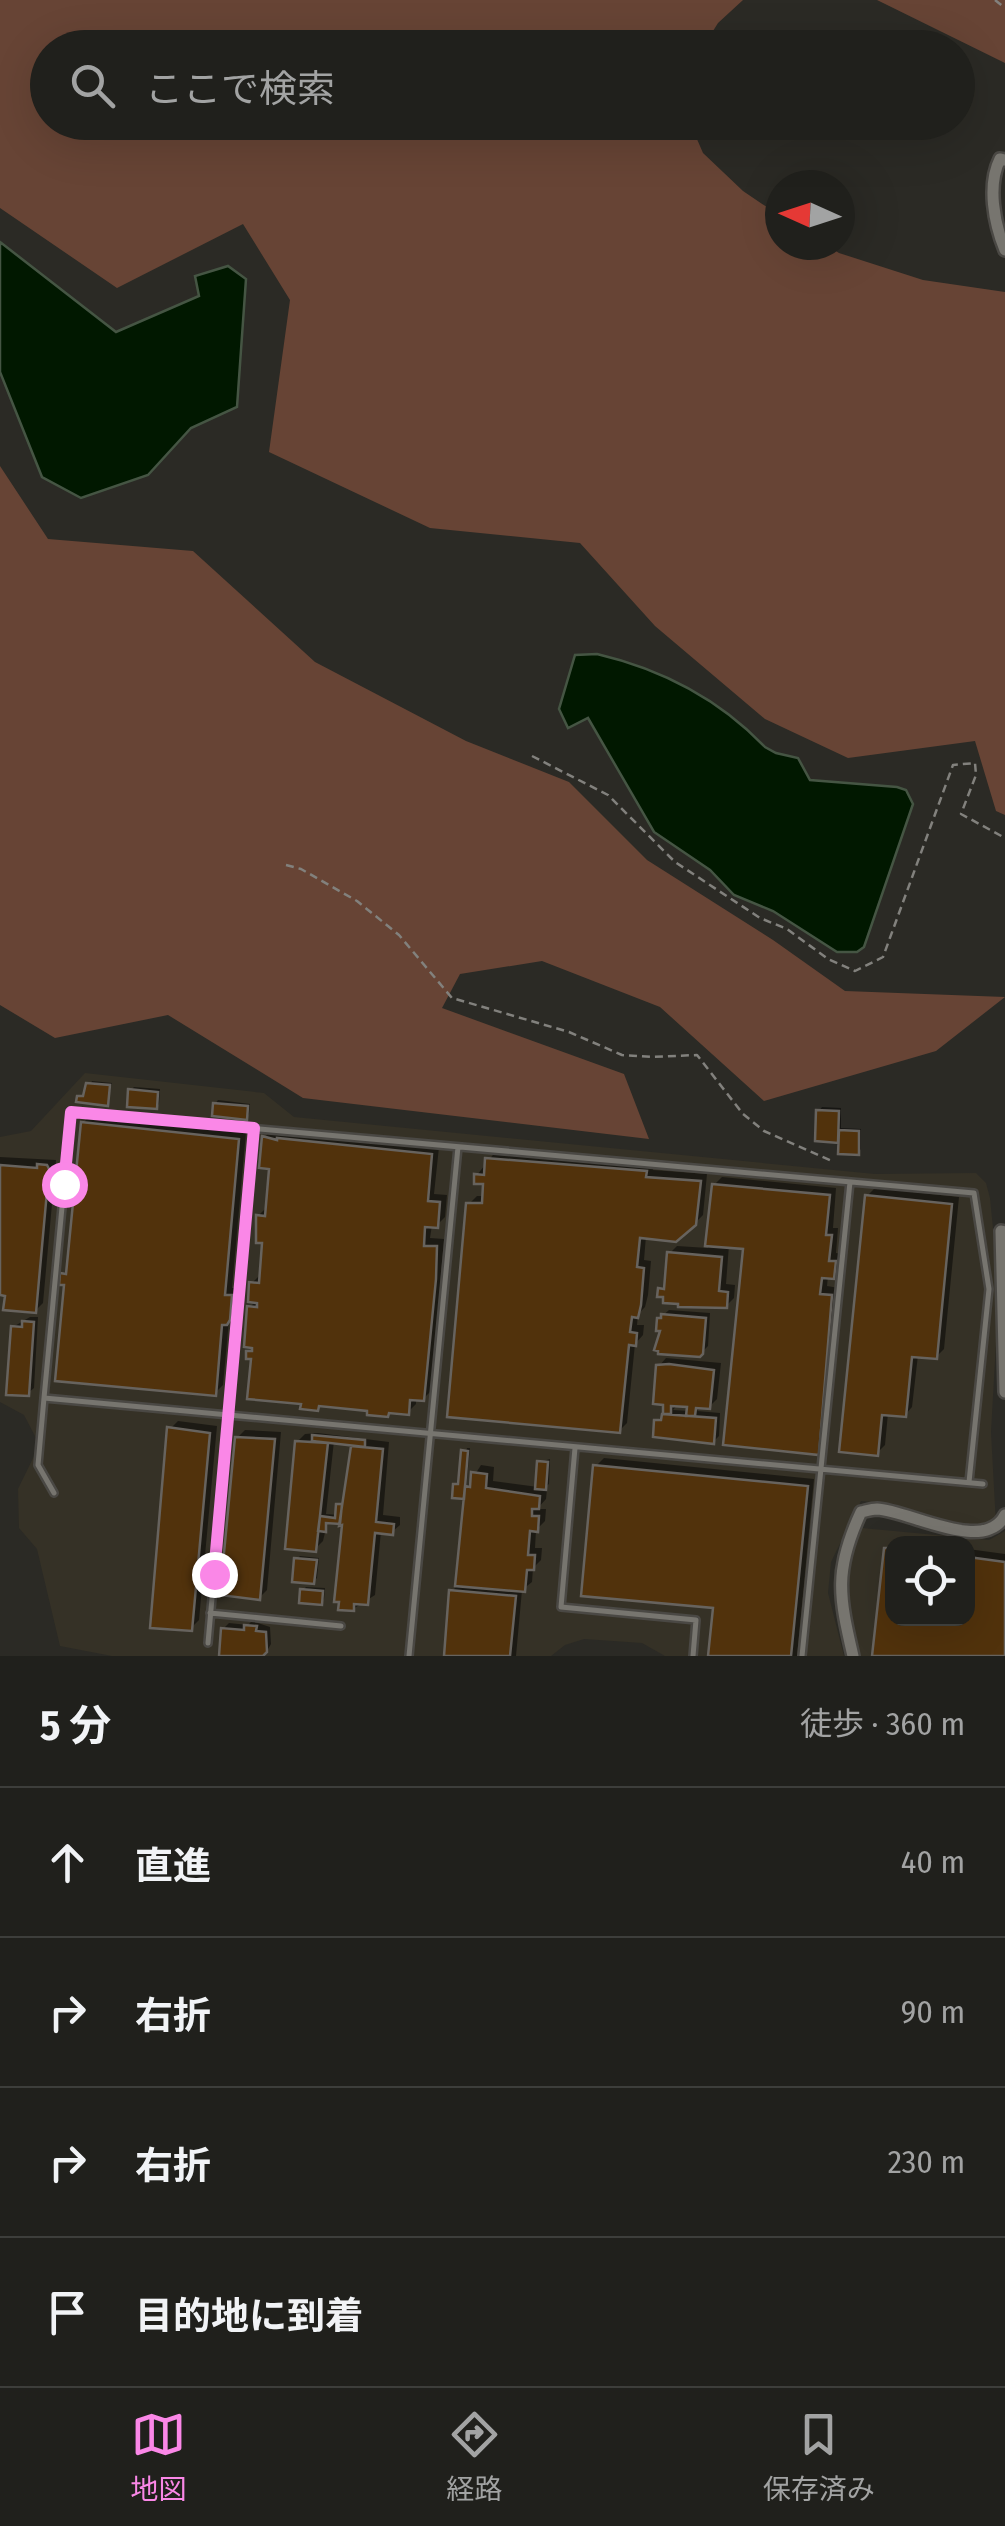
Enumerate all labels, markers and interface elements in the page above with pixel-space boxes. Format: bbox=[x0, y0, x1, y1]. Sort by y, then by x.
search box bbox=[30, 30, 975, 140]
icon: search bbox=[65, 58, 120, 113]
text: ここで検索 bbox=[145, 66, 335, 112]
north arrow bbox=[765, 170, 855, 260]
route start bbox=[42, 1162, 88, 1208]
map controls bbox=[885, 1536, 975, 1626]
button: locate bbox=[885, 1536, 975, 1626]
route end bbox=[192, 1552, 238, 1598]
text: 5 分 bbox=[40, 1701, 111, 1751]
text: 徒歩 · 360 m bbox=[800, 1705, 965, 1743]
icon: ahead bbox=[40, 1835, 95, 1890]
text: 直進 bbox=[135, 1843, 211, 1889]
text: 40 m bbox=[901, 1843, 965, 1881]
icon: right bbox=[40, 1985, 95, 2040]
text: 右折 bbox=[135, 1993, 211, 2039]
text: 90 m bbox=[901, 1993, 965, 2031]
icon: right bbox=[40, 2135, 95, 2190]
text: 右折 bbox=[135, 2143, 211, 2189]
text: 230 m bbox=[888, 2143, 965, 2181]
icon: arrive bbox=[40, 2285, 95, 2340]
text: 目的地に到着 bbox=[135, 2293, 363, 2339]
tab: 地図 bbox=[130, 2407, 186, 2507]
tab: 経路 bbox=[446, 2407, 503, 2507]
tab: 保存済み bbox=[763, 2407, 875, 2507]

